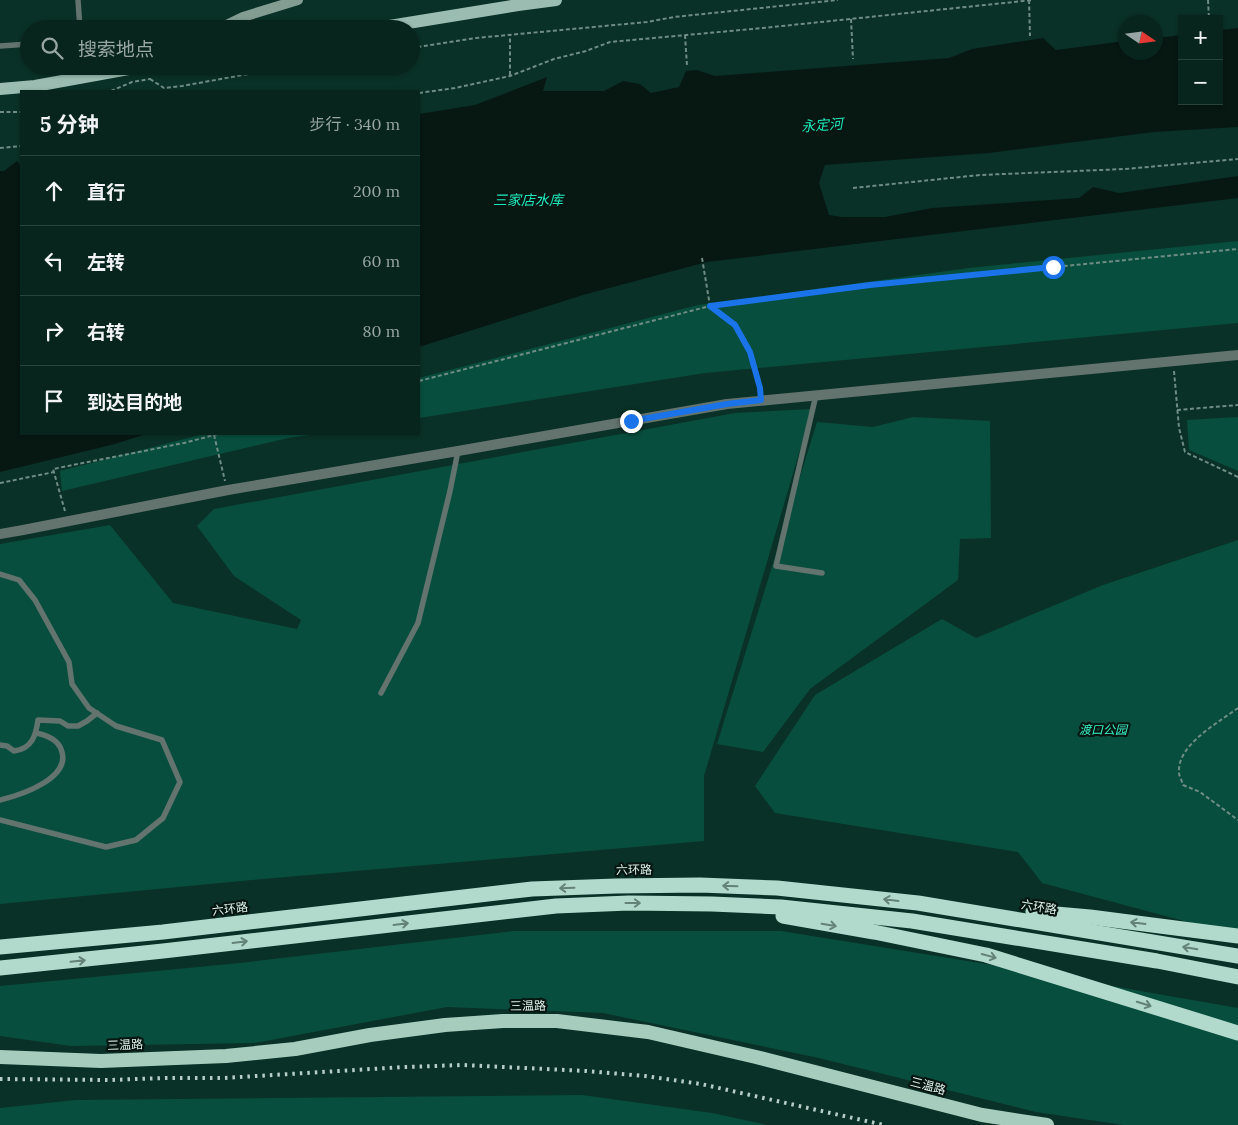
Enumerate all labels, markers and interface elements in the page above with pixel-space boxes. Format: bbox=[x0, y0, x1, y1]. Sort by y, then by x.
north arrow bbox=[1118, 15, 1163, 60]
map controls bbox=[1178, 15, 1223, 105]
button: + bbox=[1178, 15, 1223, 60]
search box bbox=[20, 20, 420, 75]
icon: search bbox=[38, 34, 66, 62]
text: 搜索地点 bbox=[78, 37, 154, 61]
button: − bbox=[1178, 60, 1223, 105]
text: 5 分钟 bbox=[40, 111, 99, 138]
text: 步行 · 340 m bbox=[310, 114, 400, 134]
water label: 永定河 bbox=[800, 114, 847, 135]
icon: ahead bbox=[40, 177, 68, 205]
text: 直行 bbox=[87, 180, 125, 204]
text: 200 m bbox=[353, 181, 400, 201]
water label: 三家店水库 bbox=[493, 191, 565, 209]
icon: left bbox=[40, 247, 68, 275]
text: 左转 bbox=[87, 250, 125, 274]
text: 60 m bbox=[362, 251, 400, 271]
route start bbox=[1042, 256, 1065, 279]
icon: right bbox=[40, 317, 68, 345]
text: 右转 bbox=[87, 320, 125, 344]
text: 80 m bbox=[363, 321, 400, 341]
icon: arrive bbox=[40, 387, 68, 415]
text: 到达目的地 bbox=[87, 390, 182, 414]
route end bbox=[620, 410, 643, 433]
park label: 渡口公园 bbox=[1079, 722, 1129, 737]
street label: 六环路 bbox=[616, 862, 652, 877]
one-way arrow bbox=[722, 881, 738, 891]
one-way arrow bbox=[559, 883, 575, 892]
one-way arrow bbox=[884, 895, 900, 905]
street label: 六环路 bbox=[1020, 896, 1058, 917]
one-way arrow bbox=[624, 898, 641, 908]
street label: 六环路 bbox=[211, 899, 249, 918]
one-way arrow bbox=[1130, 918, 1146, 928]
one-way arrow bbox=[393, 919, 409, 929]
one-way arrow bbox=[821, 920, 837, 930]
one-way arrow bbox=[232, 937, 248, 947]
one-way arrow bbox=[1182, 942, 1198, 952]
one-way arrow bbox=[980, 952, 996, 962]
one-way arrow bbox=[70, 956, 86, 966]
street label: 三温路 bbox=[510, 998, 546, 1013]
one-way arrow bbox=[1136, 1000, 1152, 1010]
street label: 三温路 bbox=[107, 1036, 143, 1053]
street label: 三温路 bbox=[909, 1074, 947, 1097]

